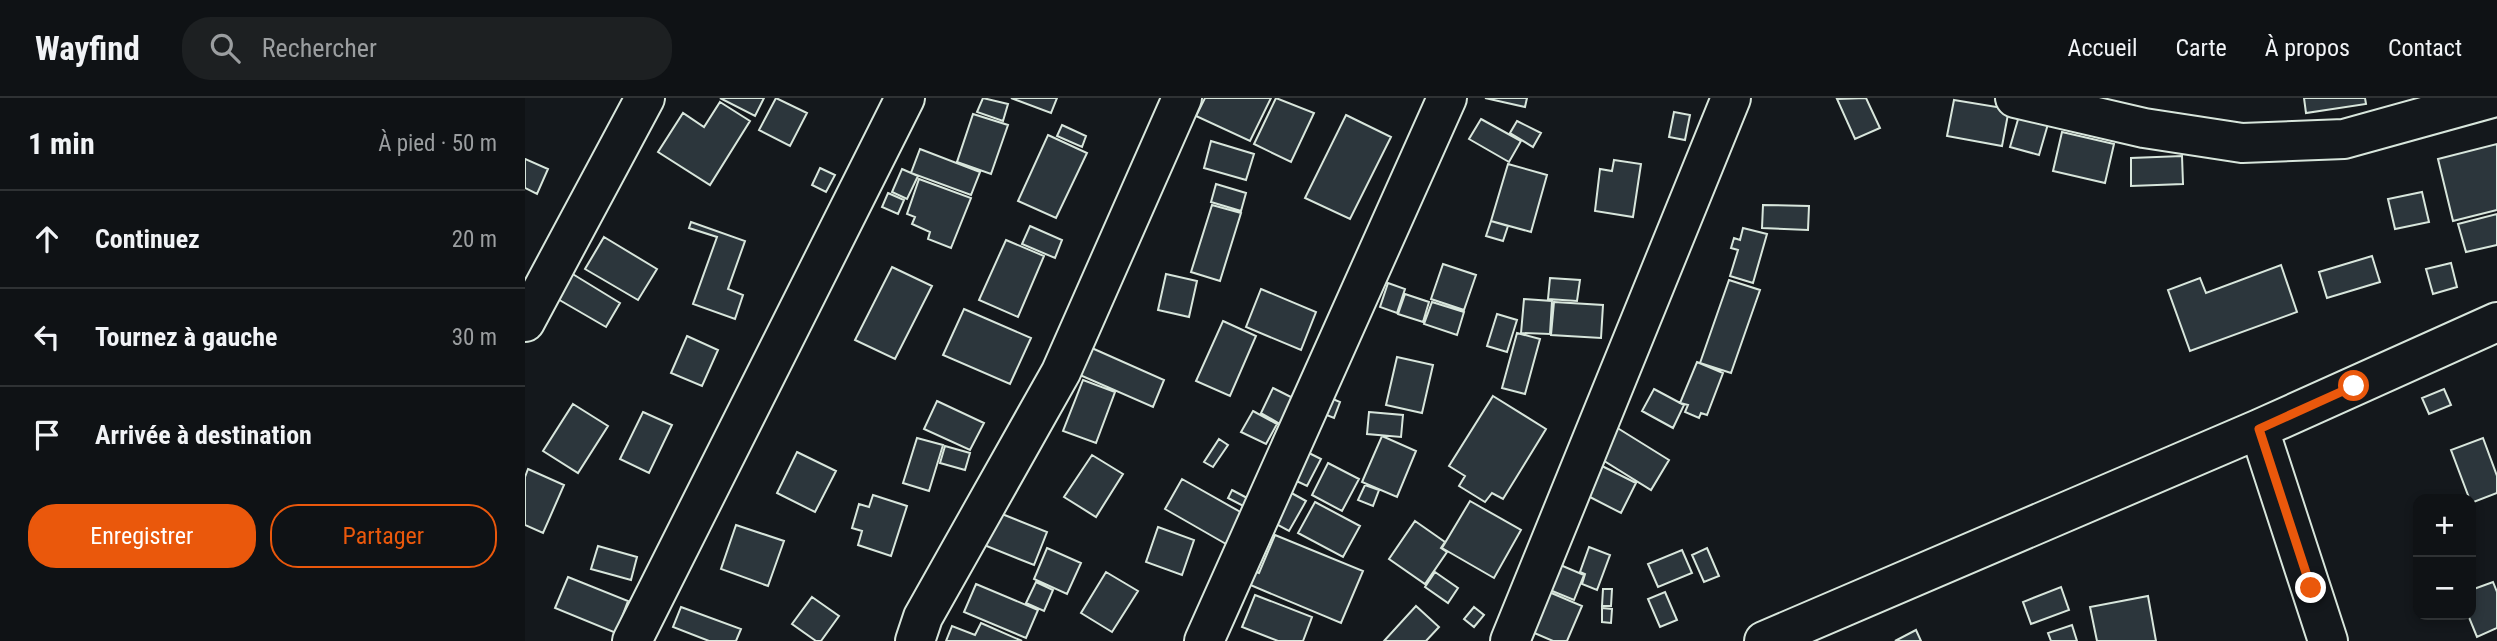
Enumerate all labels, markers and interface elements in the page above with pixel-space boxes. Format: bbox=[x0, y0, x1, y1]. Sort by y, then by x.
search box bbox=[182, 17, 672, 80]
text: Wayfind bbox=[35, 29, 140, 68]
icon: search bbox=[206, 29, 244, 67]
text: Rechercher bbox=[262, 33, 377, 63]
text: Accueil bbox=[2068, 34, 2137, 62]
text: Carte bbox=[2175, 34, 2227, 62]
text: À propos bbox=[2265, 34, 2350, 62]
text: Contact bbox=[2388, 34, 2462, 62]
text: 1 min bbox=[28, 126, 95, 161]
text: À pied · 50 m bbox=[378, 130, 497, 157]
icon: ahead bbox=[28, 220, 66, 258]
text: Continuez bbox=[95, 224, 200, 254]
text: 20 m bbox=[452, 226, 497, 253]
icon: left bbox=[28, 318, 66, 356]
text: Tournez à gauche bbox=[95, 322, 277, 352]
text: 30 m bbox=[452, 324, 497, 351]
route start bbox=[2338, 370, 2369, 401]
icon: arrive bbox=[28, 416, 66, 454]
text: Arrivée à destination bbox=[95, 420, 312, 450]
map controls bbox=[2413, 494, 2476, 620]
button: + bbox=[2413, 494, 2476, 557]
button: Enregistrer bbox=[28, 504, 256, 568]
button: Partager bbox=[270, 504, 497, 568]
button: − bbox=[2413, 557, 2476, 620]
route end bbox=[2295, 572, 2326, 603]

